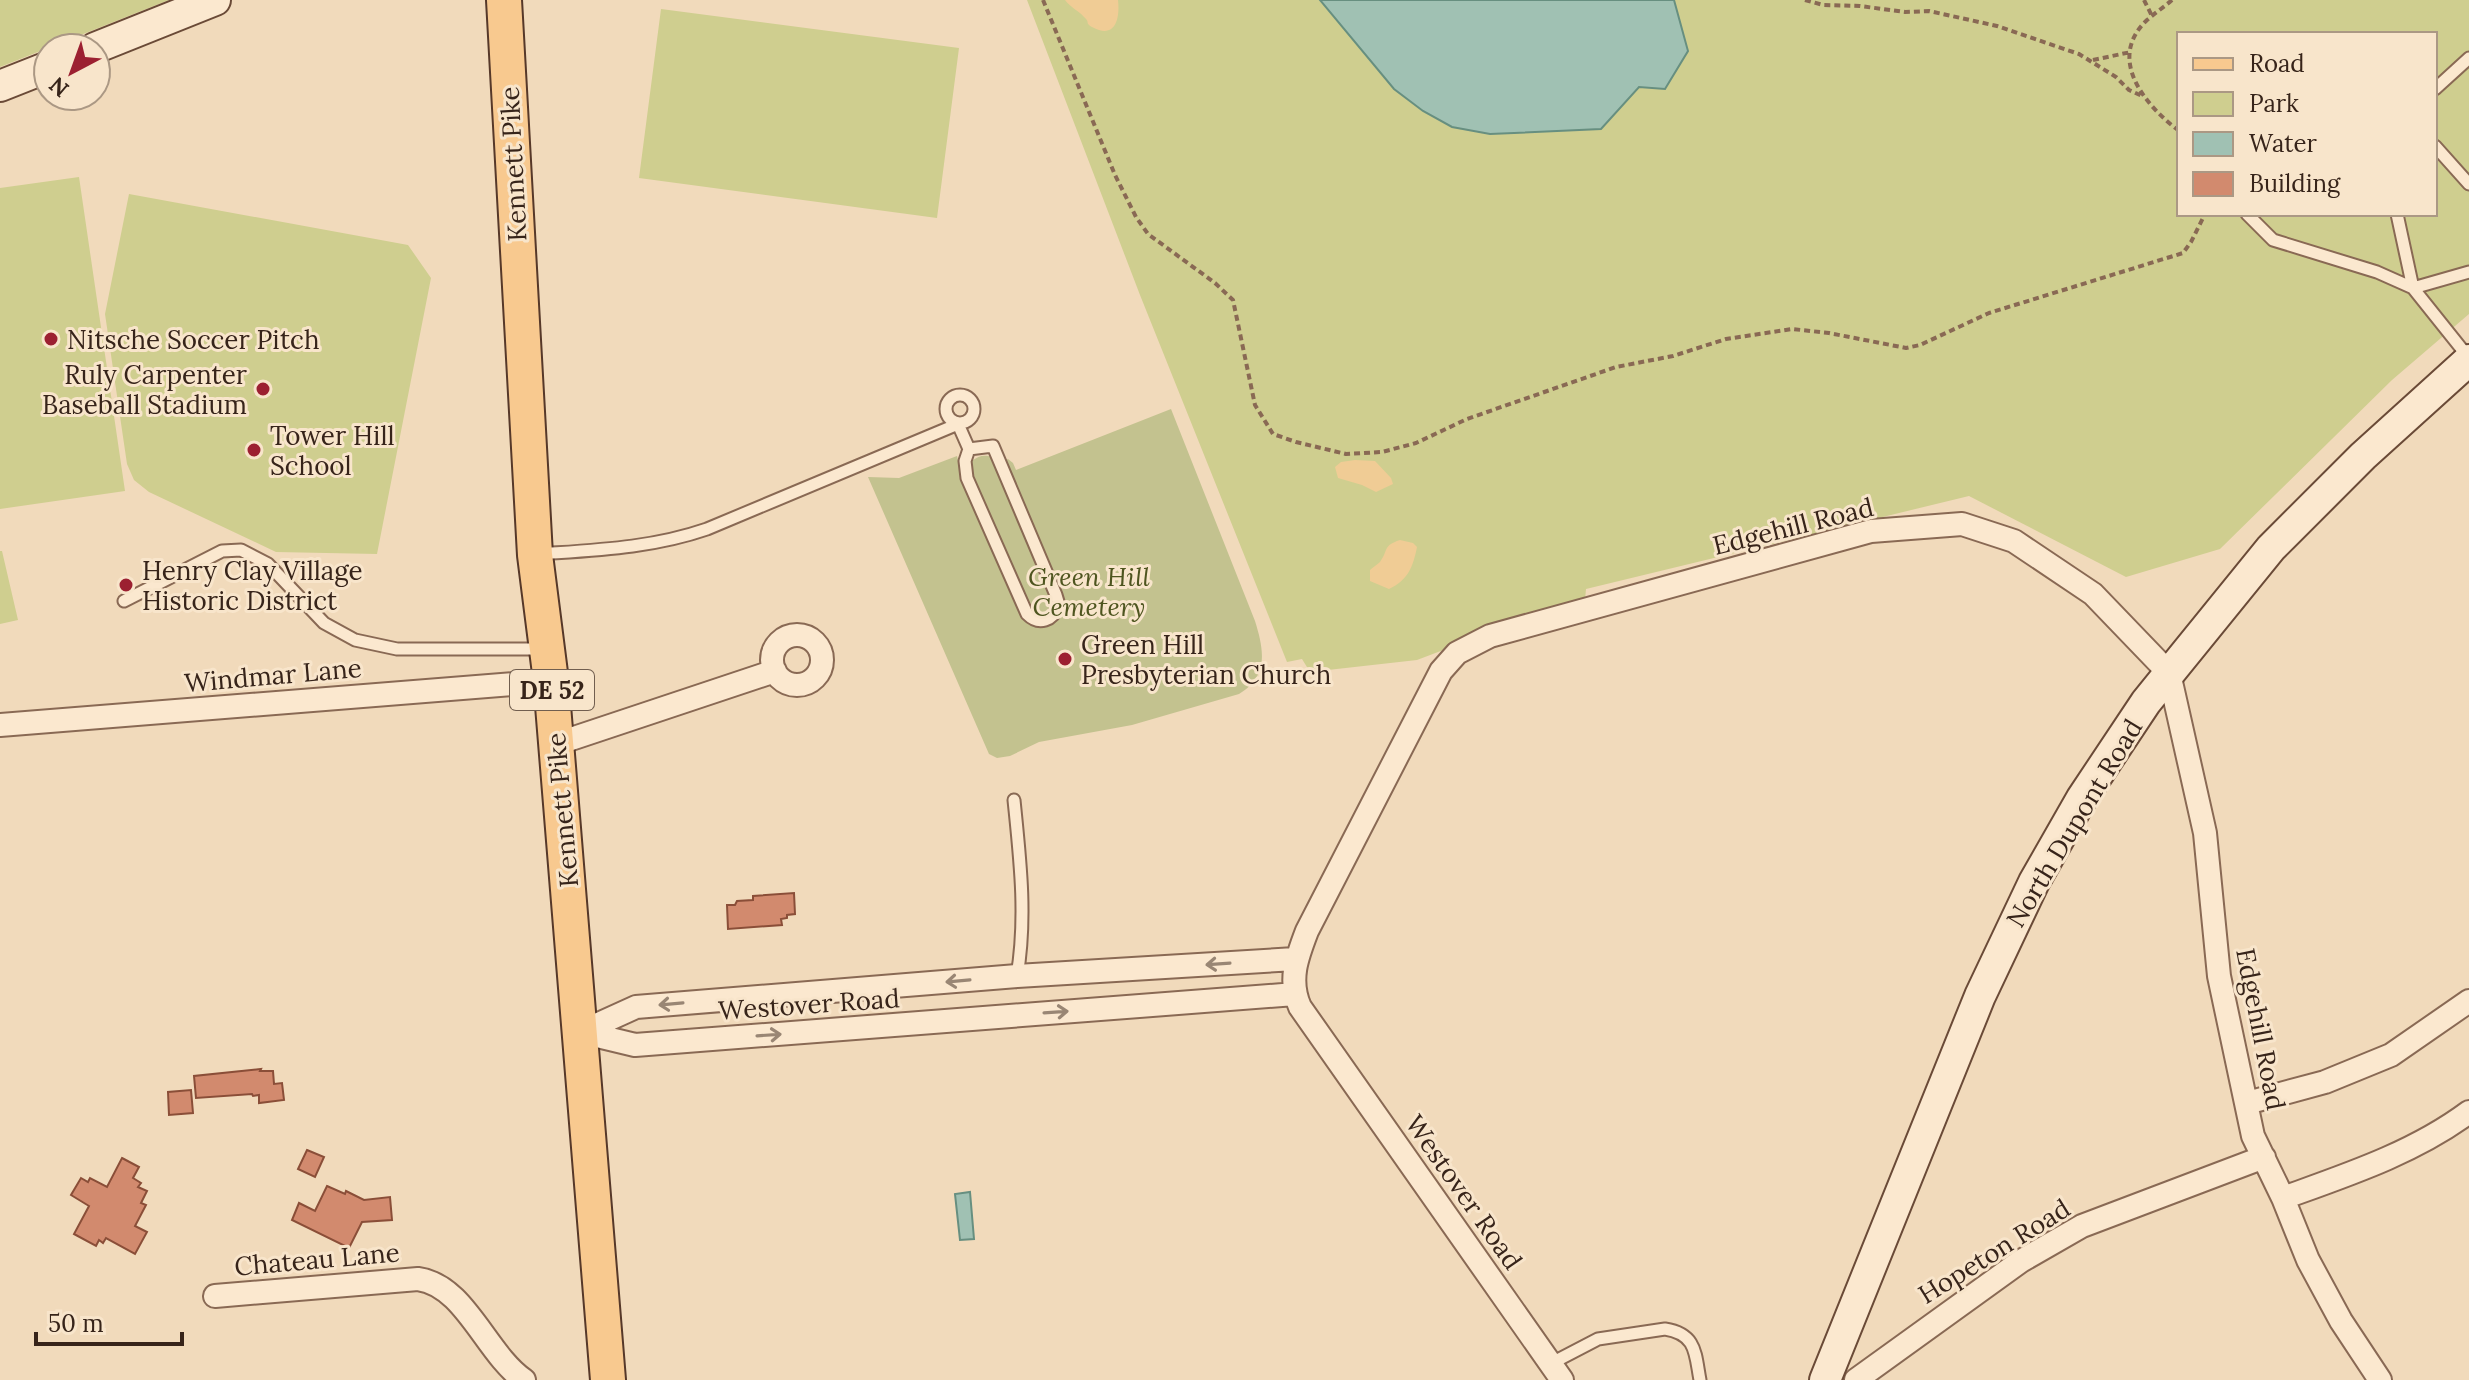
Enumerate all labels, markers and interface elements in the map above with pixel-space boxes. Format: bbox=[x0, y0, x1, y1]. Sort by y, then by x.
north arrow bbox=[32, 32, 112, 112]
legend bbox=[2177, 32, 2437, 216]
text: Road bbox=[2249, 48, 2305, 79]
text: N bbox=[43, 71, 74, 103]
street label: Kennett Pike bbox=[492, 86, 534, 242]
text: Park bbox=[2249, 88, 2299, 119]
text: Water bbox=[2249, 128, 2317, 159]
text: Building bbox=[2249, 168, 2341, 199]
place label: Nitsche Soccer Pitch bbox=[67, 323, 319, 356]
marker: Nitsche Soccer Pitch bbox=[42, 330, 60, 348]
place label: Ruly Carpenter Baseball Stadium bbox=[42, 358, 248, 421]
marker: Ruly Carpenter Baseball Stadium bbox=[254, 380, 272, 398]
place label: Tower Hill School bbox=[270, 419, 395, 482]
marker: Tower Hill School bbox=[245, 441, 263, 459]
street label: Edgehill Road bbox=[1709, 490, 1877, 562]
place label: Henry Clay Village Historic District bbox=[142, 554, 363, 617]
park label: Green Hill Cemetery bbox=[1028, 560, 1151, 623]
marker: Henry Clay Village Historic District bbox=[117, 576, 135, 594]
place label: Green Hill Presbyterian Church bbox=[1081, 628, 1331, 691]
marker: Green Hill Presbyterian Church bbox=[1056, 650, 1074, 668]
street label: Windmar Lane bbox=[183, 651, 363, 699]
road number: DE 52 bbox=[510, 670, 594, 710]
street label: North Dupont Road bbox=[1999, 713, 2149, 933]
street label: Kennett Pike bbox=[539, 731, 585, 889]
street label: Edgehill Road bbox=[2229, 945, 2293, 1113]
one-way arrow bbox=[1205, 957, 1232, 972]
one-way arrow bbox=[945, 974, 972, 989]
street label: Westover Road bbox=[717, 981, 901, 1027]
one-way arrow bbox=[658, 997, 685, 1012]
one-way arrow bbox=[1042, 1004, 1069, 1019]
one-way arrow bbox=[755, 1027, 782, 1042]
street label: Westover Road bbox=[1398, 1108, 1530, 1276]
street label: Hopeton Road bbox=[1912, 1191, 2076, 1311]
street label: Chateau Lane bbox=[233, 1235, 401, 1283]
scale bar bbox=[36, 1296, 182, 1346]
text: 50 m bbox=[48, 1308, 104, 1339]

